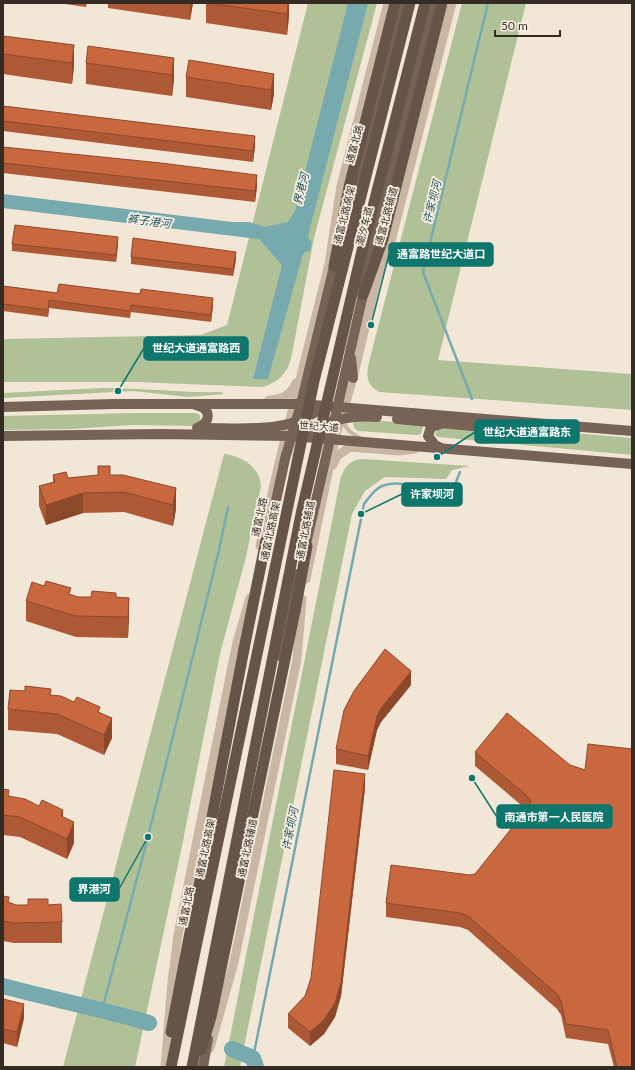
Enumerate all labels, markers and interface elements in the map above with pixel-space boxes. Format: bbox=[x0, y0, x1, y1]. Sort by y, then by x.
scale bar bbox=[495, 12, 560, 38]
text: 50 m bbox=[501, 18, 528, 33]
street label: 通富北路 bbox=[343, 123, 365, 165]
water label: 界港河 bbox=[290, 169, 311, 206]
water label: 许家坝河 bbox=[420, 177, 444, 225]
street label: 通富北路高架 bbox=[331, 184, 357, 246]
street label: 通富北路辅道 bbox=[372, 185, 400, 247]
street label: 潮汐车道 bbox=[353, 205, 375, 247]
water label: 裤子港河 bbox=[126, 211, 174, 230]
callout: 通富路世纪大道口 bbox=[389, 243, 493, 266]
text: 通富路世纪大道口 bbox=[397, 247, 485, 260]
callout: 世纪大道通富路西 bbox=[144, 337, 248, 360]
text: 世纪大道通富路西 bbox=[152, 341, 240, 354]
street label: 世纪大道 bbox=[299, 419, 339, 433]
callout: 世纪大道通富路东 bbox=[475, 420, 579, 443]
text: 世纪大道通富路东 bbox=[483, 425, 571, 438]
callout: 许家坝河 bbox=[402, 483, 462, 506]
text: 许家坝河 bbox=[410, 487, 454, 500]
street label: 通富北路 bbox=[249, 496, 269, 538]
street label: 通富北路辅道 bbox=[293, 499, 317, 561]
street label: 通富北路高架 bbox=[258, 500, 282, 562]
water label: 许家坝河 bbox=[279, 804, 300, 852]
callout: 南通市第一人民医院 bbox=[497, 805, 612, 828]
text: 南通市第一人民医院 bbox=[505, 810, 604, 823]
street label: 通富北路高架 bbox=[193, 817, 217, 879]
street label: 通富北路辅道 bbox=[235, 817, 259, 879]
callout: 界港河 bbox=[70, 878, 119, 901]
text: 界港河 bbox=[78, 882, 111, 895]
street label: 通富北路 bbox=[176, 885, 196, 927]

